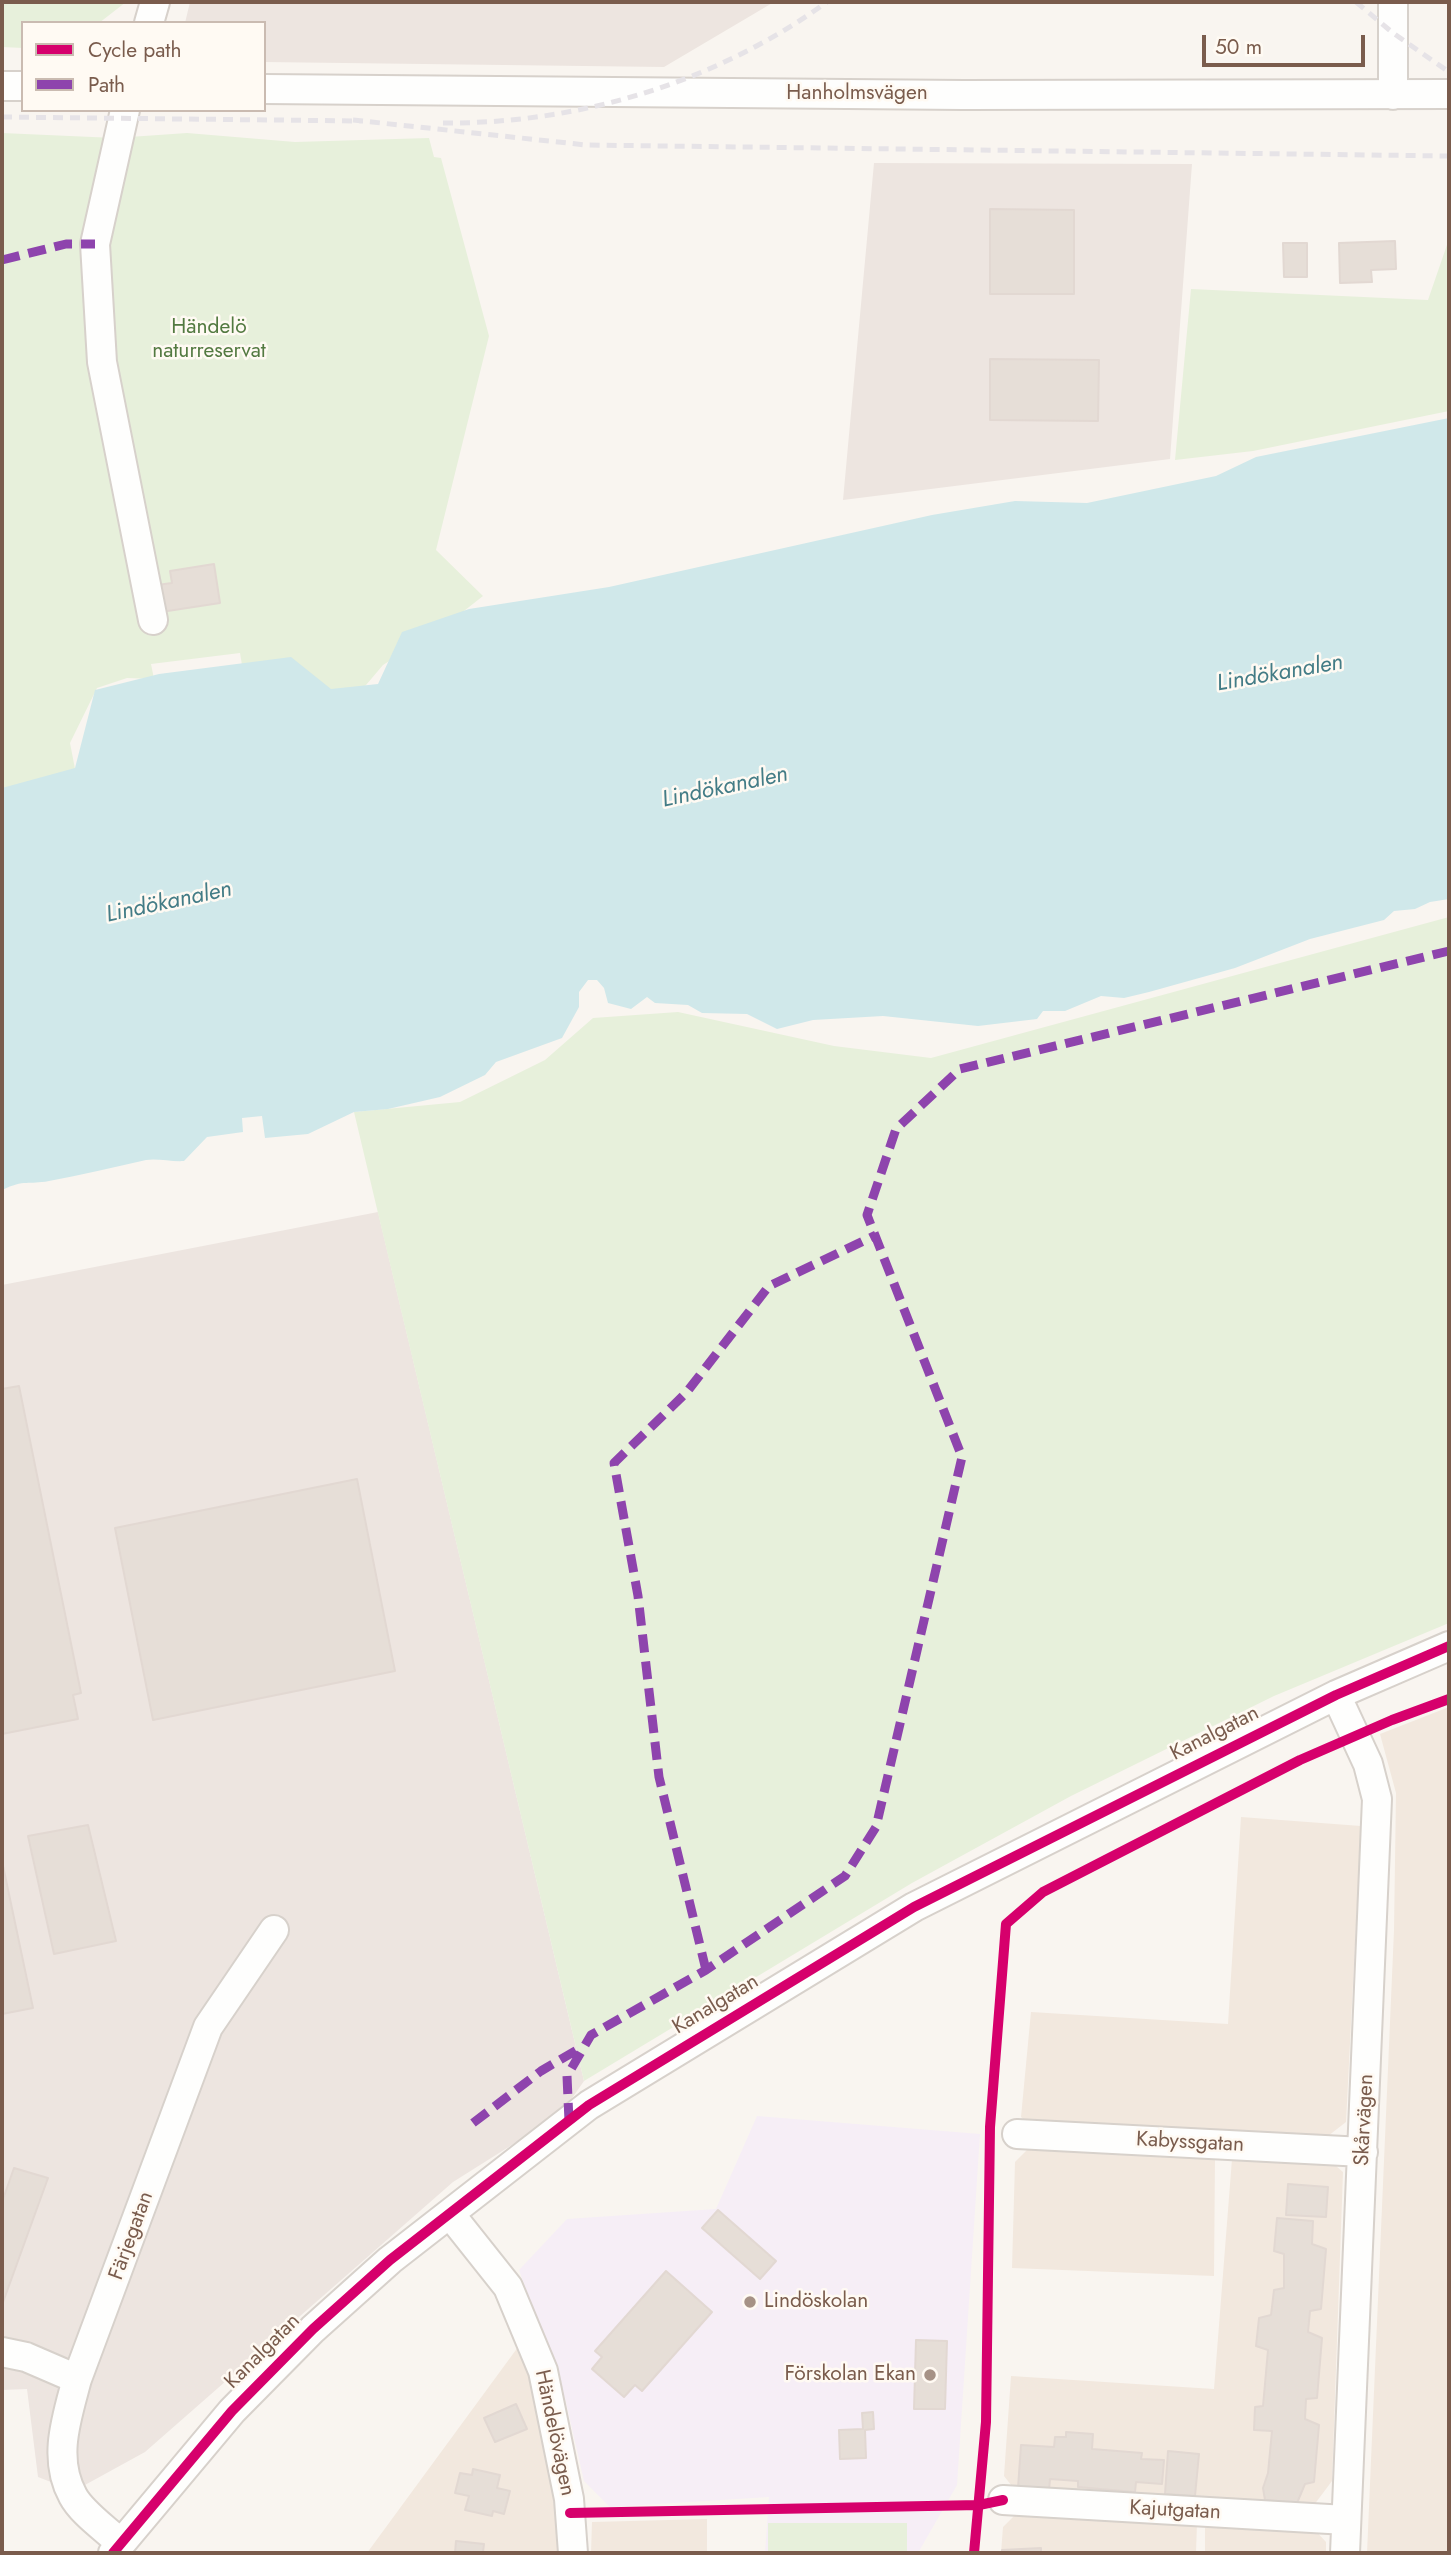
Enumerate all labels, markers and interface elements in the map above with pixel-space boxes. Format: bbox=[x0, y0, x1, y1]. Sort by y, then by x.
legend bbox=[21, 21, 266, 112]
scale bar bbox=[1206, 21, 1369, 65]
text: 50 m bbox=[1215, 32, 1262, 62]
text: Cycle path bbox=[88, 35, 181, 65]
text: Path bbox=[88, 70, 125, 100]
street label: Hanholmsvägen bbox=[786, 81, 928, 107]
park label: Händelö naturreservat bbox=[152, 315, 266, 365]
water label: Lindökanalen bbox=[1215, 649, 1345, 699]
water label: Lindökanalen bbox=[660, 761, 790, 815]
water label: Lindökanalen bbox=[104, 876, 234, 930]
street label: Kanalgatan bbox=[1166, 1701, 1264, 1767]
street label: Kanalgatan bbox=[668, 1969, 764, 2041]
street label: Skårvägen bbox=[1350, 2073, 1380, 2167]
street label: Kabyssgatan bbox=[1135, 2128, 1245, 2158]
street label: Färjegatan bbox=[104, 2188, 160, 2284]
place label: Lindöskolan bbox=[764, 2289, 868, 2315]
marker: Lindöskolan bbox=[742, 2294, 758, 2310]
street label: Kanalgatan bbox=[220, 2309, 306, 2395]
place label: Förskolan Ekan bbox=[784, 2362, 916, 2388]
marker: Förskolan Ekan bbox=[922, 2367, 938, 2383]
street label: Händelövägen bbox=[528, 2368, 580, 2498]
street label: Kajutgatan bbox=[1129, 2496, 1221, 2526]

